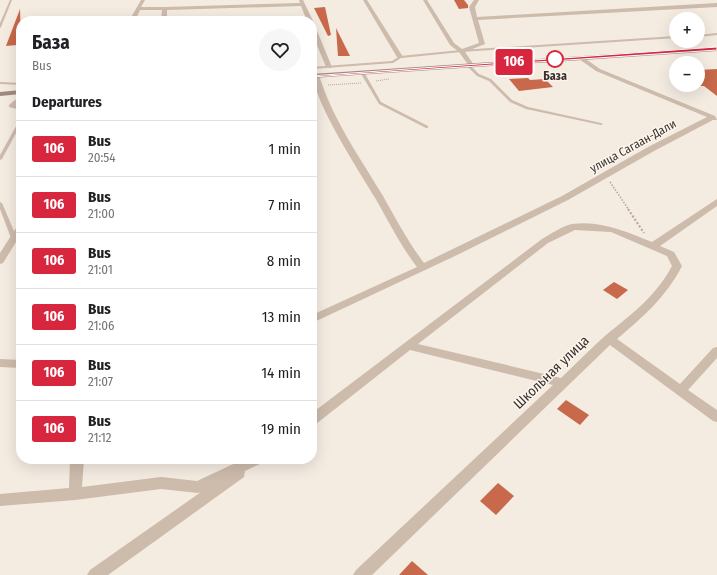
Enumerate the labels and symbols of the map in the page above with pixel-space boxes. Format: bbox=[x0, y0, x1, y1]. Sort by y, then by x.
line badge: 106 bbox=[491, 49, 537, 75]
marker: База bbox=[546, 50, 564, 68]
place label: База bbox=[543, 69, 567, 83]
street label: улица Сагаан-Дали bbox=[588, 117, 678, 175]
street label: Школьная улица bbox=[510, 332, 593, 413]

